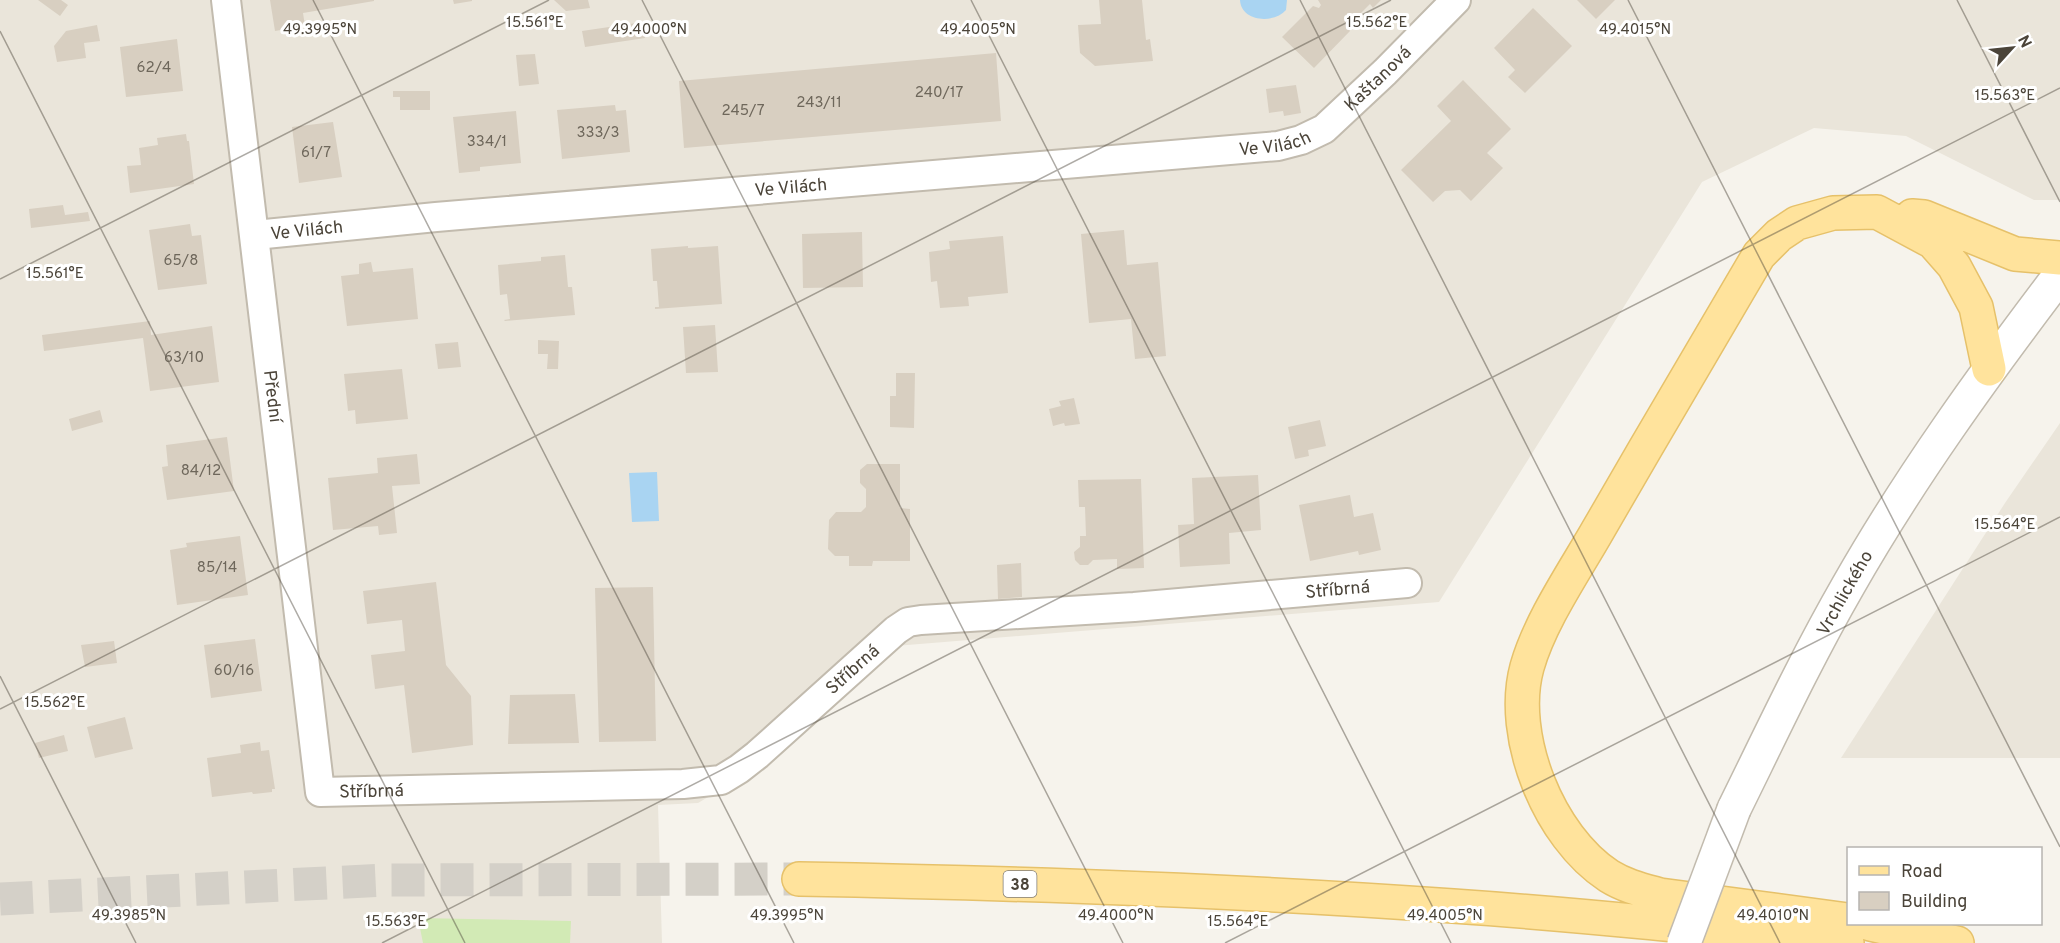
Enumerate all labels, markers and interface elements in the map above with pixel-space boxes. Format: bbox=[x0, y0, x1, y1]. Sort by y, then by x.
text: 15.561°E bbox=[506, 14, 564, 33]
text: 15.562°E bbox=[1347, 14, 1407, 33]
north arrow bbox=[1982, 18, 2042, 78]
text: 49.3995°N bbox=[283, 21, 357, 40]
text: 49.4000°N bbox=[611, 21, 687, 40]
text: 49.4005°N bbox=[940, 21, 1016, 40]
text: 49.4015°N bbox=[1599, 21, 1671, 40]
text: N bbox=[2012, 32, 2035, 52]
street label: Kaštanová bbox=[1340, 42, 1417, 117]
house number: 62/4 bbox=[137, 59, 171, 78]
house number: 240/17 bbox=[915, 84, 964, 103]
text: 15.563°E bbox=[1975, 87, 2035, 106]
house number: 243/11 bbox=[796, 94, 842, 113]
house number: 245/7 bbox=[721, 102, 765, 121]
house number: 333/3 bbox=[576, 124, 620, 143]
street label: Ve Vilách bbox=[1238, 127, 1315, 162]
house number: 334/1 bbox=[467, 133, 507, 152]
house number: 61/7 bbox=[301, 144, 331, 163]
street label: Ve Vilách bbox=[754, 174, 828, 203]
street label: Ve Vilách bbox=[269, 216, 344, 246]
house number: 65/8 bbox=[164, 252, 198, 271]
text: 15.561°E bbox=[26, 265, 84, 284]
house number: 63/10 bbox=[164, 349, 204, 368]
street label: Přední bbox=[257, 369, 286, 425]
house number: 84/12 bbox=[181, 462, 221, 481]
text: 15.564°E bbox=[1975, 516, 2036, 535]
street label: Vrchlického bbox=[1813, 547, 1879, 640]
house number: 85/14 bbox=[197, 559, 237, 578]
street label: Stříbrná bbox=[1304, 576, 1371, 605]
street label: Stříbrná bbox=[822, 640, 885, 701]
house number: 60/16 bbox=[214, 662, 254, 681]
text: 15.562°E bbox=[25, 694, 85, 713]
street label: Stříbrná bbox=[339, 780, 404, 805]
legend bbox=[1847, 847, 2042, 925]
text: Road bbox=[1901, 861, 1943, 884]
road number: 38 bbox=[1004, 871, 1036, 897]
text: Building bbox=[1901, 891, 1967, 914]
text: 49.3985°N bbox=[92, 907, 166, 926]
text: 49.3995°N bbox=[750, 907, 824, 926]
text: 49.4000°N bbox=[1078, 907, 1154, 926]
text: 49.4005°N bbox=[1407, 907, 1483, 926]
text: 49.4010°N bbox=[1737, 907, 1809, 926]
text: 15.563°E bbox=[366, 913, 426, 932]
text: 15.564°E bbox=[1208, 913, 1269, 932]

